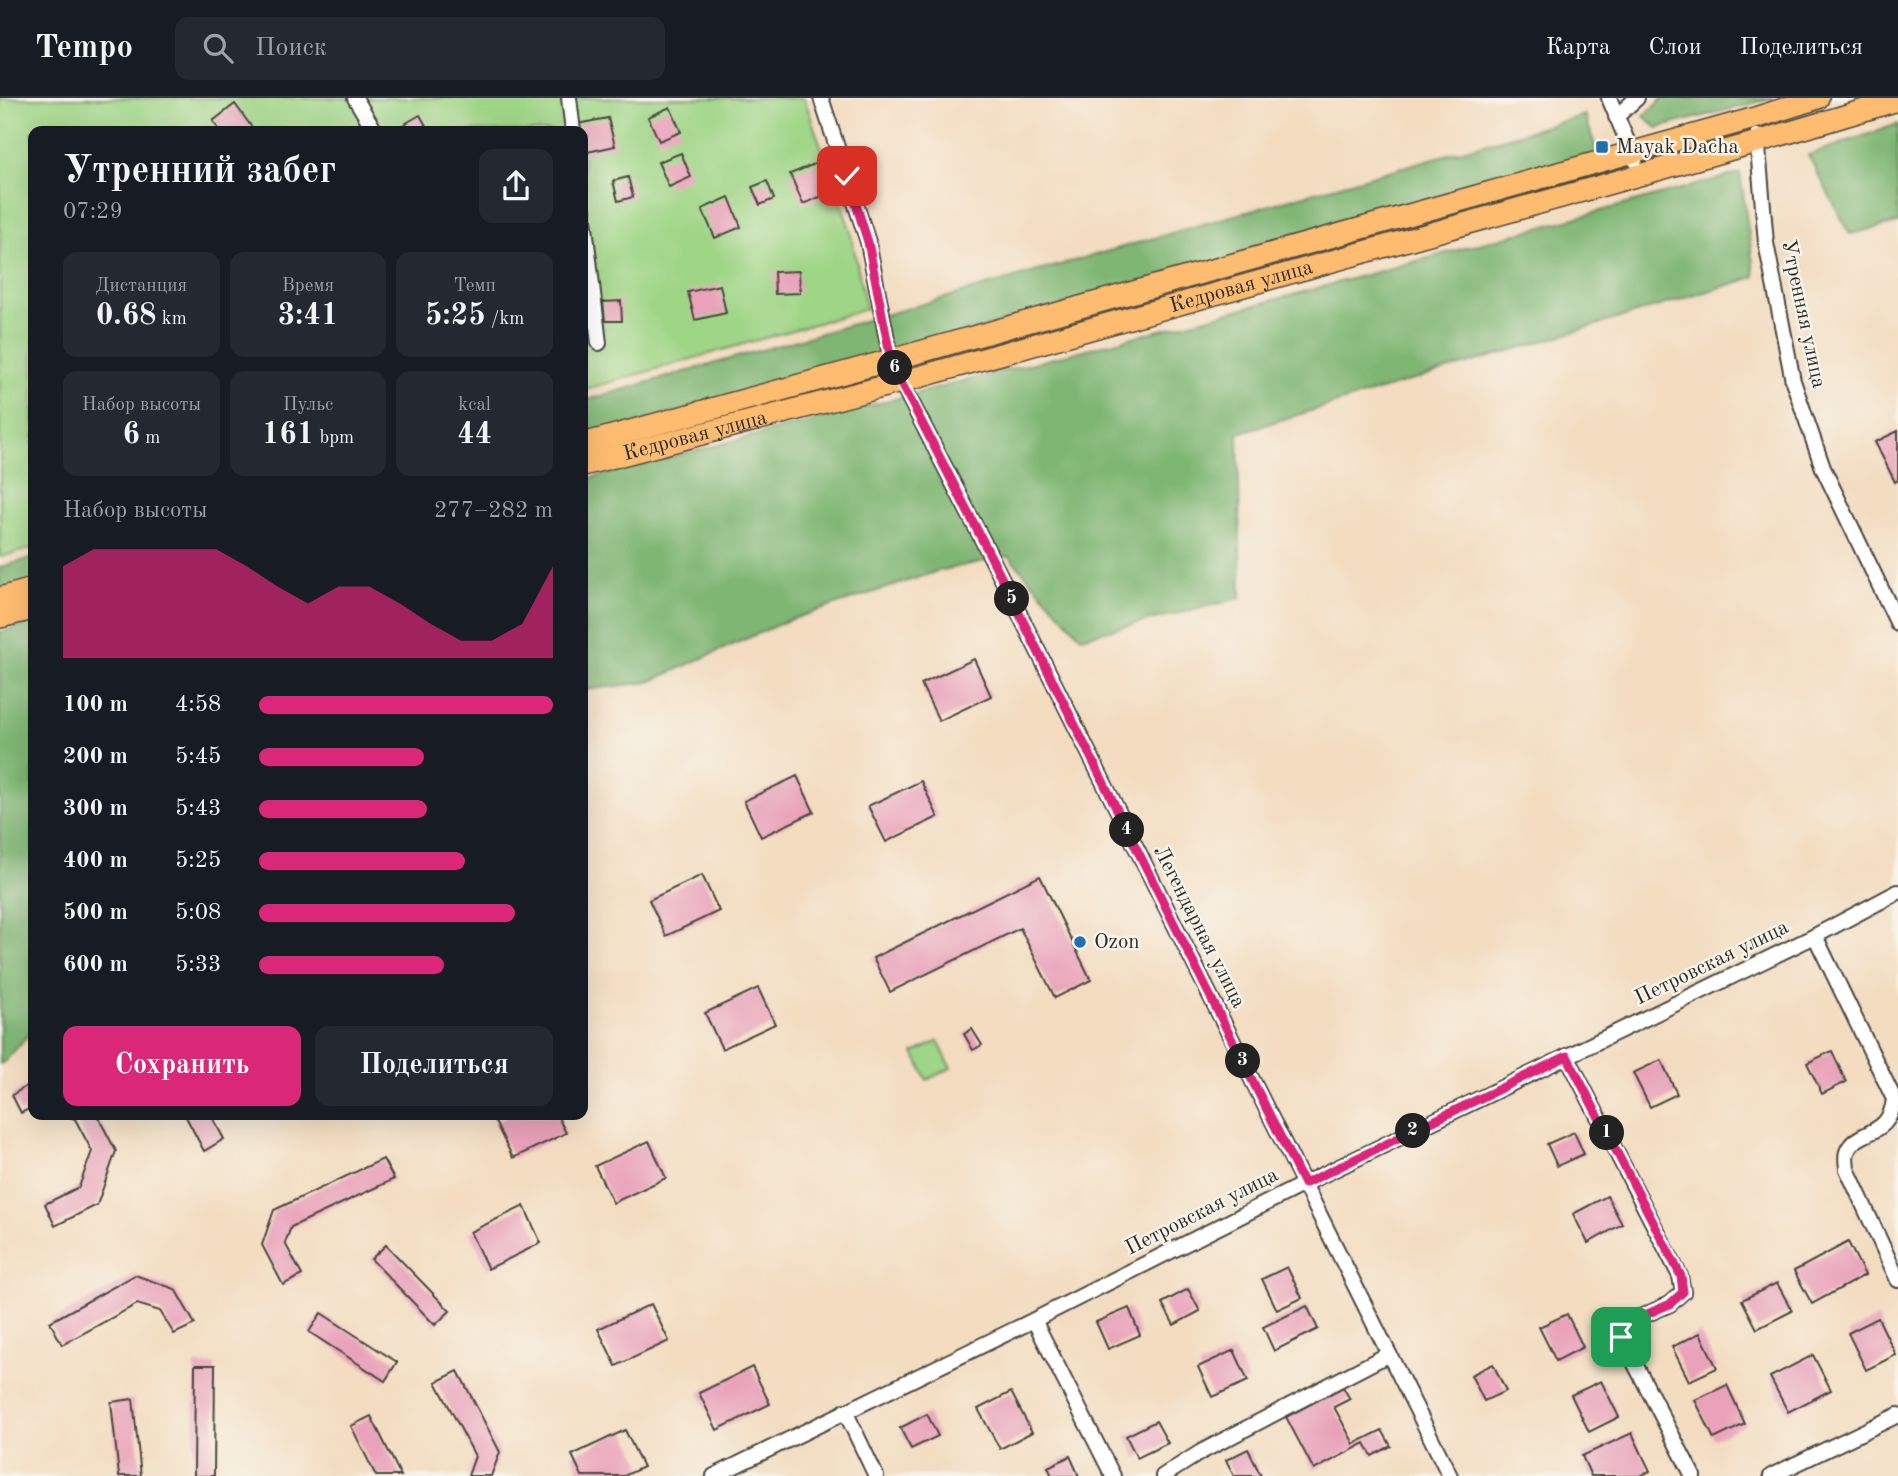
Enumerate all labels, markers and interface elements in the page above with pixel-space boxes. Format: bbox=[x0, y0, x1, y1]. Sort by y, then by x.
search box bbox=[175, 17, 665, 80]
icon: search bbox=[199, 29, 237, 67]
text: Tempo bbox=[35, 32, 133, 65]
text: Поиск bbox=[255, 35, 327, 61]
text: Карта bbox=[1546, 36, 1611, 60]
text: Слои bbox=[1649, 36, 1702, 60]
text: Поделиться bbox=[1740, 36, 1863, 60]
place label: Mayak Dacha bbox=[1616, 137, 1739, 158]
marker: Mayak Dacha bbox=[1594, 139, 1610, 155]
pin bbox=[817, 146, 877, 206]
button: share bbox=[479, 149, 553, 223]
text: Утренний забег bbox=[63, 153, 336, 191]
icon: check bbox=[828, 157, 866, 195]
text: 07:29 bbox=[63, 200, 123, 223]
street label: Утренняя улица bbox=[1777, 238, 1829, 390]
street label: Кедровая улица bbox=[1167, 257, 1315, 317]
text: Дистанция bbox=[95, 277, 187, 296]
text: Время bbox=[282, 277, 334, 296]
text: Темп bbox=[453, 277, 496, 296]
text: 0.68 bbox=[96, 301, 156, 331]
text: 3:41 bbox=[278, 301, 338, 331]
text: 5:25 bbox=[425, 301, 486, 331]
text: km bbox=[156, 310, 187, 329]
text: /km bbox=[486, 310, 524, 329]
pin: 6 bbox=[878, 350, 912, 386]
text: 6 bbox=[889, 358, 900, 377]
text: Набор высоты bbox=[82, 396, 201, 415]
text: Пульс bbox=[283, 396, 333, 415]
text: kcal bbox=[458, 396, 491, 415]
street label: Кедровая улица bbox=[621, 407, 769, 465]
text: 6 bbox=[122, 420, 140, 450]
text: 161 bbox=[262, 420, 314, 450]
text: 44 bbox=[457, 420, 492, 450]
text: m bbox=[140, 429, 160, 448]
text: bpm bbox=[314, 429, 354, 448]
text: Набор высоты bbox=[63, 499, 207, 522]
text: 277–282 m bbox=[434, 499, 553, 522]
pin: 5 bbox=[995, 582, 1030, 616]
text: 5 bbox=[1006, 589, 1017, 608]
text: 100 m bbox=[63, 693, 128, 716]
text: 4:58 bbox=[175, 693, 221, 716]
text: 200 m bbox=[63, 745, 128, 768]
text: 5:45 bbox=[175, 745, 221, 768]
text: 300 m bbox=[63, 797, 128, 820]
text: 5:43 bbox=[175, 797, 221, 820]
pin: 4 bbox=[1110, 812, 1144, 848]
text: 4 bbox=[1121, 820, 1132, 839]
street label: Легендарная улица bbox=[1149, 842, 1249, 1012]
text: 400 m bbox=[63, 849, 128, 872]
text: 5:25 bbox=[175, 849, 221, 872]
text: 500 m bbox=[63, 901, 128, 924]
text: 5:08 bbox=[175, 901, 221, 924]
street label: Петровская улица bbox=[1632, 917, 1792, 1009]
place label: Ozon bbox=[1094, 932, 1140, 953]
marker: Ozon bbox=[1072, 934, 1088, 950]
text: 600 m bbox=[63, 953, 128, 976]
text: 5:33 bbox=[175, 953, 221, 976]
button: Сохранить bbox=[63, 1026, 301, 1106]
button: Поделиться bbox=[315, 1026, 553, 1106]
pin: 3 bbox=[1226, 1044, 1260, 1079]
text: 3 bbox=[1237, 1051, 1248, 1070]
pin: 2 bbox=[1396, 1114, 1430, 1148]
pin: 1 bbox=[1590, 1116, 1624, 1150]
text: 2 bbox=[1407, 1121, 1418, 1140]
text: 1 bbox=[1601, 1123, 1612, 1142]
street label: Петровская улица bbox=[1122, 1164, 1282, 1260]
pin bbox=[1591, 1307, 1651, 1367]
icon: arrive bbox=[1602, 1318, 1640, 1356]

